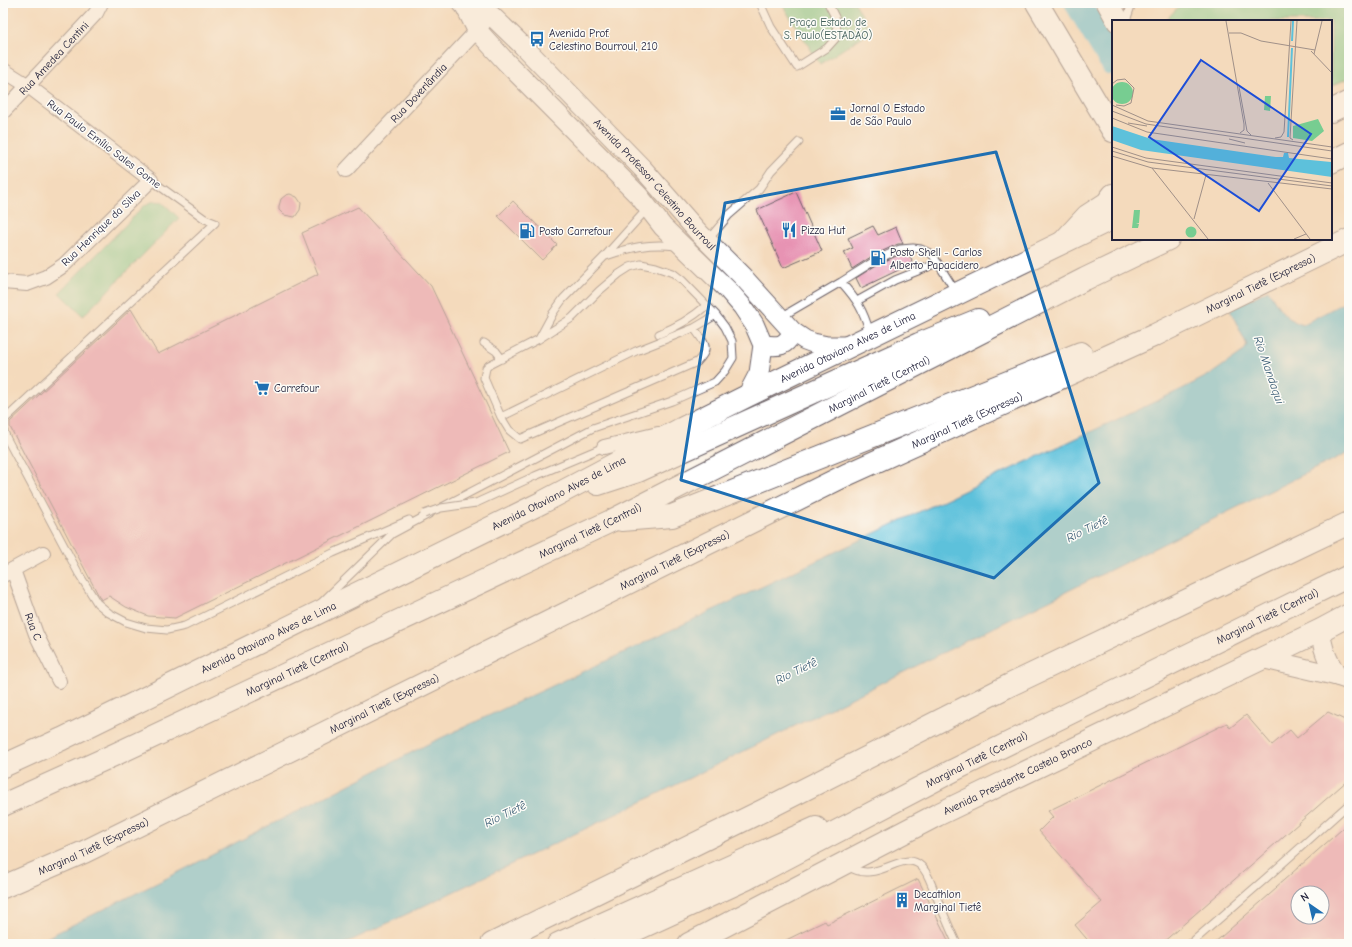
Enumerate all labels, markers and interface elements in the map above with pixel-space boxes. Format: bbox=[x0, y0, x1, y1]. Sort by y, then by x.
park label: Praça Estado de S. Paulo(ESTADÃO) bbox=[784, 16, 872, 42]
street label: Rua Amedea Centini bbox=[16, 19, 91, 97]
inset map bbox=[1112, 20, 1332, 240]
place label: Avenida Prof. Celestino Bourroul, 210 bbox=[549, 27, 658, 53]
bus stop icon: Avenida Prof. Celestino Bourroul, 210 bbox=[528, 30, 546, 48]
street label: Rua Doverlândia bbox=[388, 60, 450, 125]
street label: Rua Paulo Emílio Sales Gome bbox=[44, 97, 164, 191]
place label: Jornal O Estado de São Paulo bbox=[850, 102, 925, 128]
office icon: Jornal O Estado de São Paulo bbox=[829, 105, 847, 123]
street label: Avenida Professor Celestino Bourroul bbox=[591, 116, 719, 253]
street label: Rua Henrique da Silva bbox=[59, 187, 143, 269]
restaurant icon: Pizza Hut bbox=[780, 221, 798, 239]
fuel station icon: Posto Carrefour bbox=[518, 222, 536, 240]
place label: Pizza Hut bbox=[801, 224, 846, 237]
place label: Posto Carrefour bbox=[539, 225, 613, 238]
place label: Posto Shell - Carlos Alberto Papacidero bbox=[890, 246, 982, 272]
fuel station icon: Posto Shell - Carlos Alberto Papacidero bbox=[869, 249, 887, 267]
street label: Marginal Tietê (Expressa) bbox=[1203, 251, 1318, 316]
street label: Avenida Otaviano Alves de Lima bbox=[778, 309, 918, 385]
water label: Rio Mandaqui bbox=[1251, 334, 1287, 406]
street label: Marginal Tietê (Central) bbox=[826, 353, 932, 416]
supermarket icon: Carrefour bbox=[253, 379, 271, 397]
place label: Carrefour bbox=[274, 382, 320, 395]
street label: Marginal Tietê (Expressa) bbox=[909, 389, 1025, 451]
street label: Avenida Otaviano Alves de Lima bbox=[489, 453, 628, 533]
street label: Marginal Tietê (Central) bbox=[536, 500, 644, 561]
water label: Rio Tietê bbox=[1064, 513, 1110, 545]
street label: Marginal Tietê (Expressa) bbox=[617, 527, 732, 592]
street label: Marginal Tietê (Central) bbox=[1214, 585, 1321, 647]
street label: Avenida Otaviano Alves de Lima bbox=[199, 599, 338, 676]
street label: Rua C bbox=[22, 611, 45, 643]
street label: Marginal Tietê (Central) bbox=[243, 639, 351, 699]
water label: Rio Tietê bbox=[773, 655, 819, 687]
street label: Marginal Tietê (Expressa) bbox=[327, 671, 441, 736]
street label: Marginal Tietê (Central) bbox=[923, 728, 1030, 790]
street label: Avenida Presidente Castelo Branco bbox=[941, 735, 1094, 818]
water label: Rio Tietê bbox=[482, 798, 528, 830]
street label: Marginal Tietê (Expressa) bbox=[36, 815, 151, 878]
north arrow bbox=[1290, 885, 1330, 925]
place label: Decathlon Marginal Tietê bbox=[914, 888, 982, 914]
text: N bbox=[1298, 890, 1311, 905]
building icon: Decathlon Marginal Tietê bbox=[893, 891, 911, 909]

